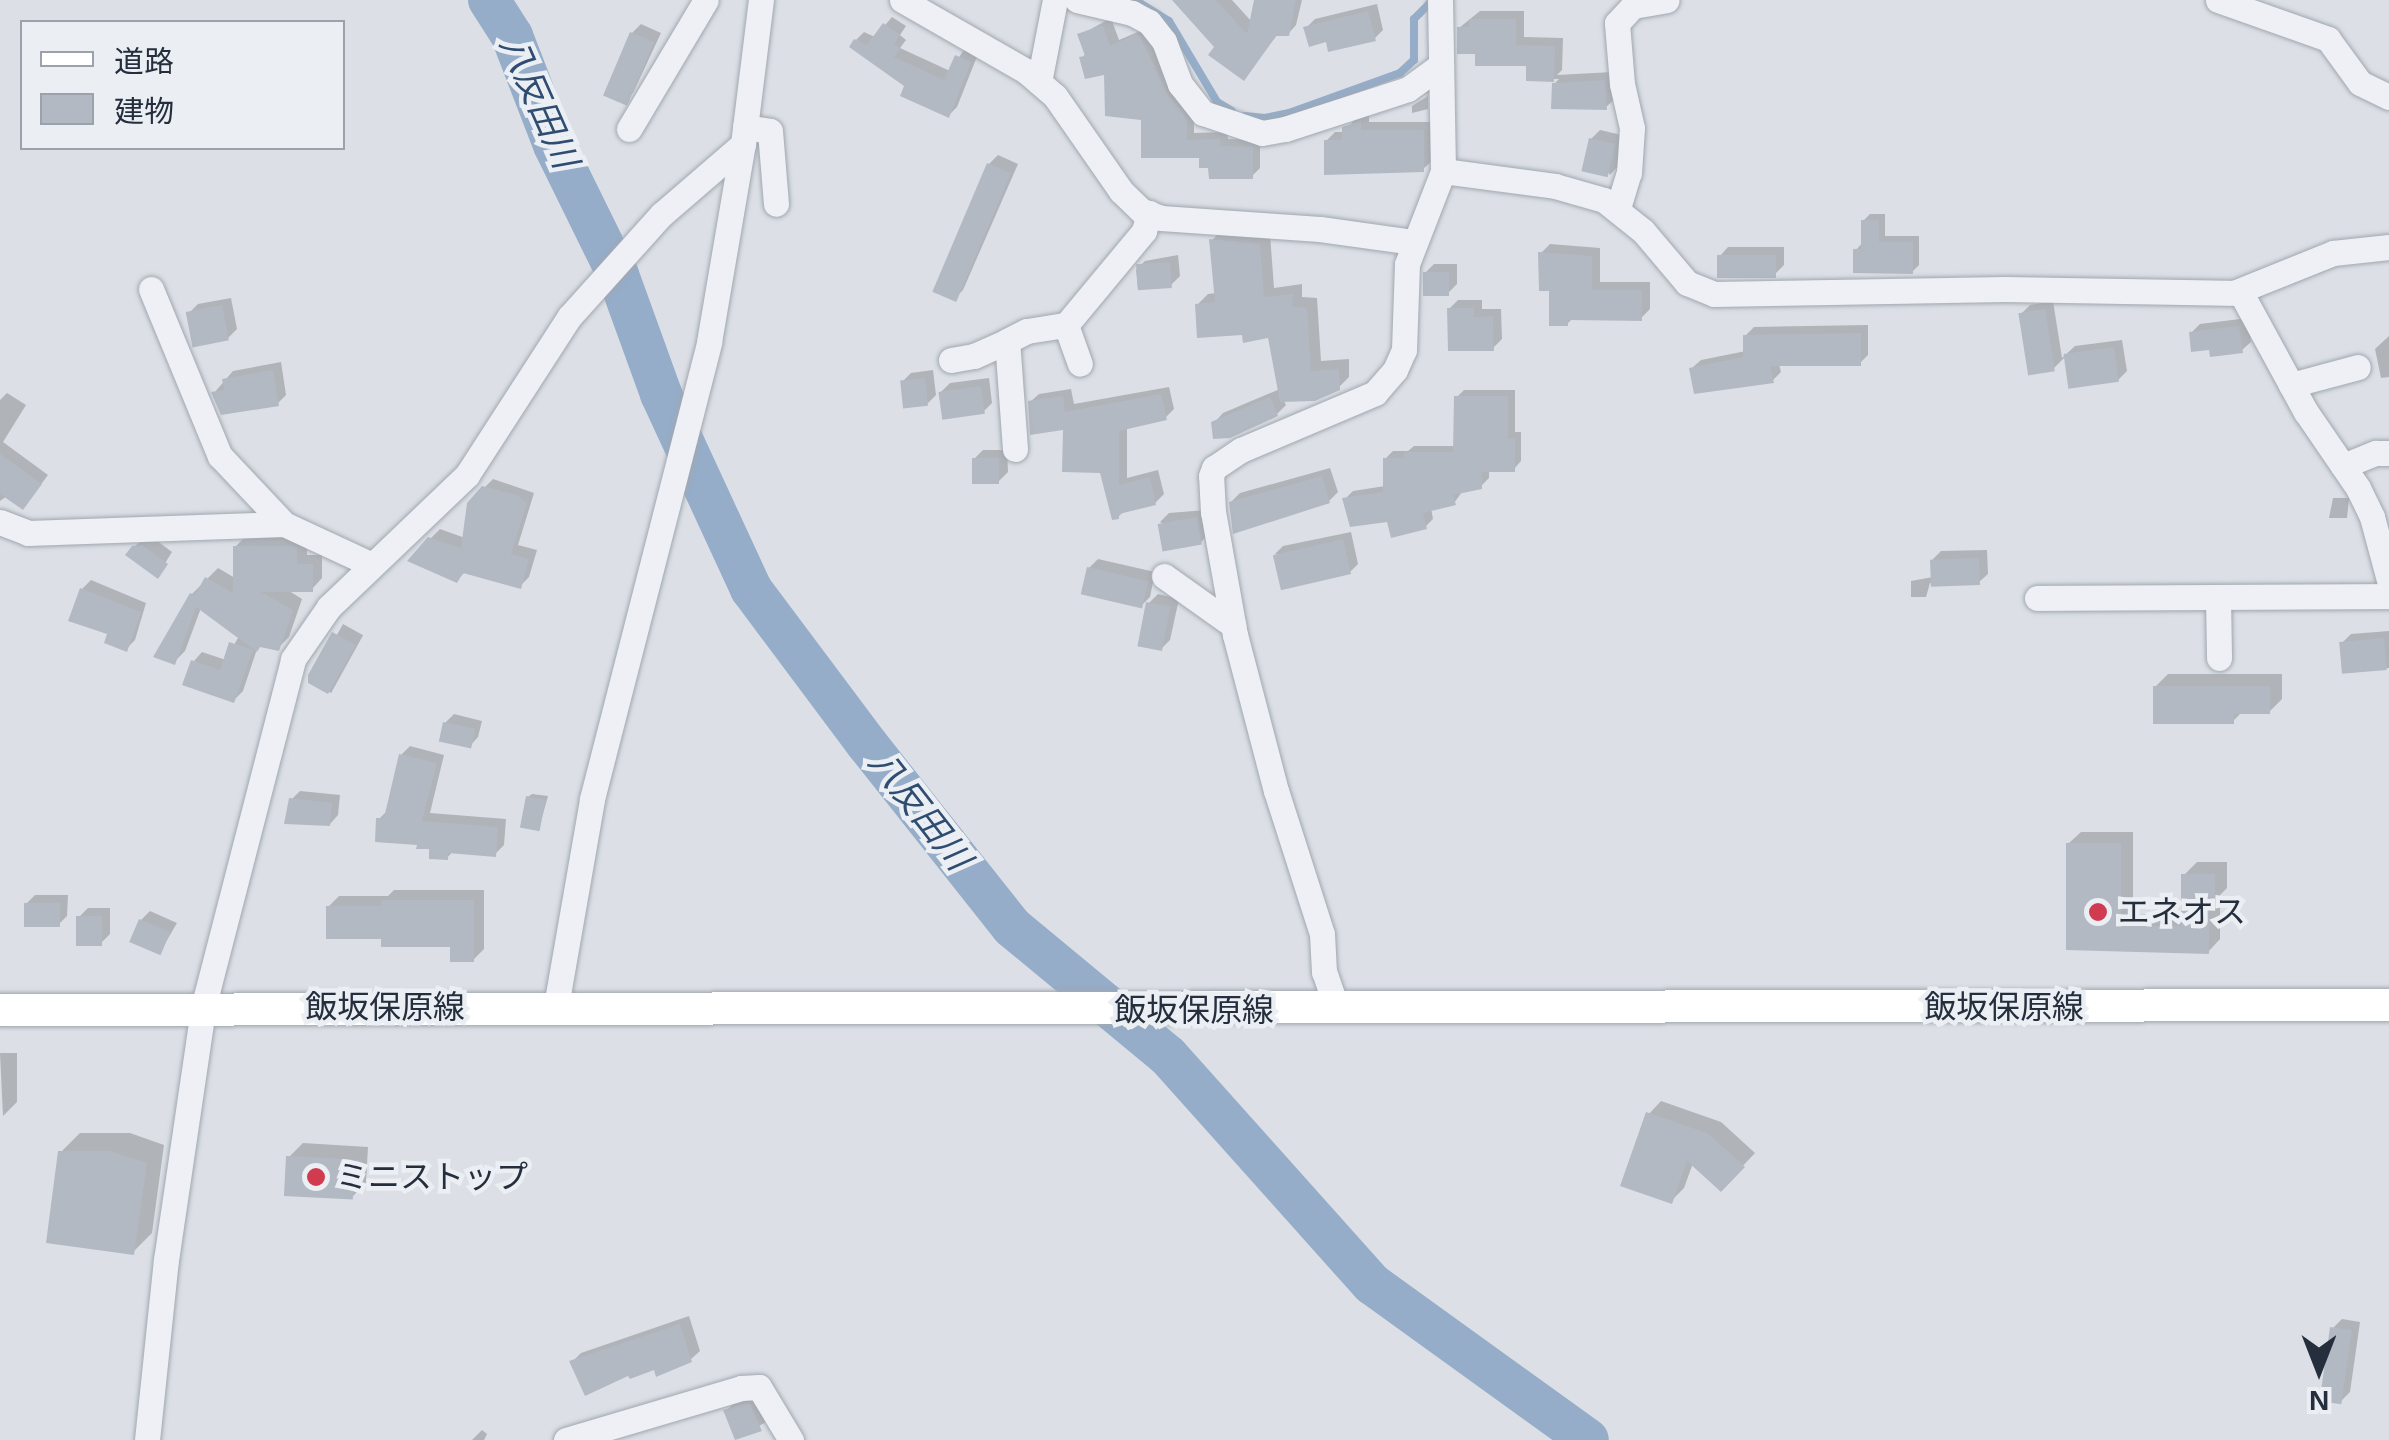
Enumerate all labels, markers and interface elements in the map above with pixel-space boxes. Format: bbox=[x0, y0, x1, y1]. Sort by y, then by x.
legend bbox=[20, 20, 345, 150]
water label: 八反田川 bbox=[491, 30, 587, 174]
text: 道路 bbox=[114, 45, 174, 78]
text: 建物 bbox=[114, 95, 174, 128]
water label: 八反田川 bbox=[860, 742, 980, 878]
place label: エネオス bbox=[2118, 893, 2246, 931]
marker: エネオス bbox=[2087, 901, 2109, 923]
street label: 飯坂保原線 bbox=[305, 988, 465, 1026]
street label: 飯坂保原線 bbox=[1924, 988, 2084, 1026]
street label: 飯坂保原線 bbox=[1114, 991, 1274, 1029]
place label: ミニストップ bbox=[336, 1158, 528, 1196]
marker: ミニストップ bbox=[305, 1166, 327, 1188]
north arrow bbox=[2269, 1320, 2369, 1420]
text: N bbox=[2309, 1385, 2329, 1416]

